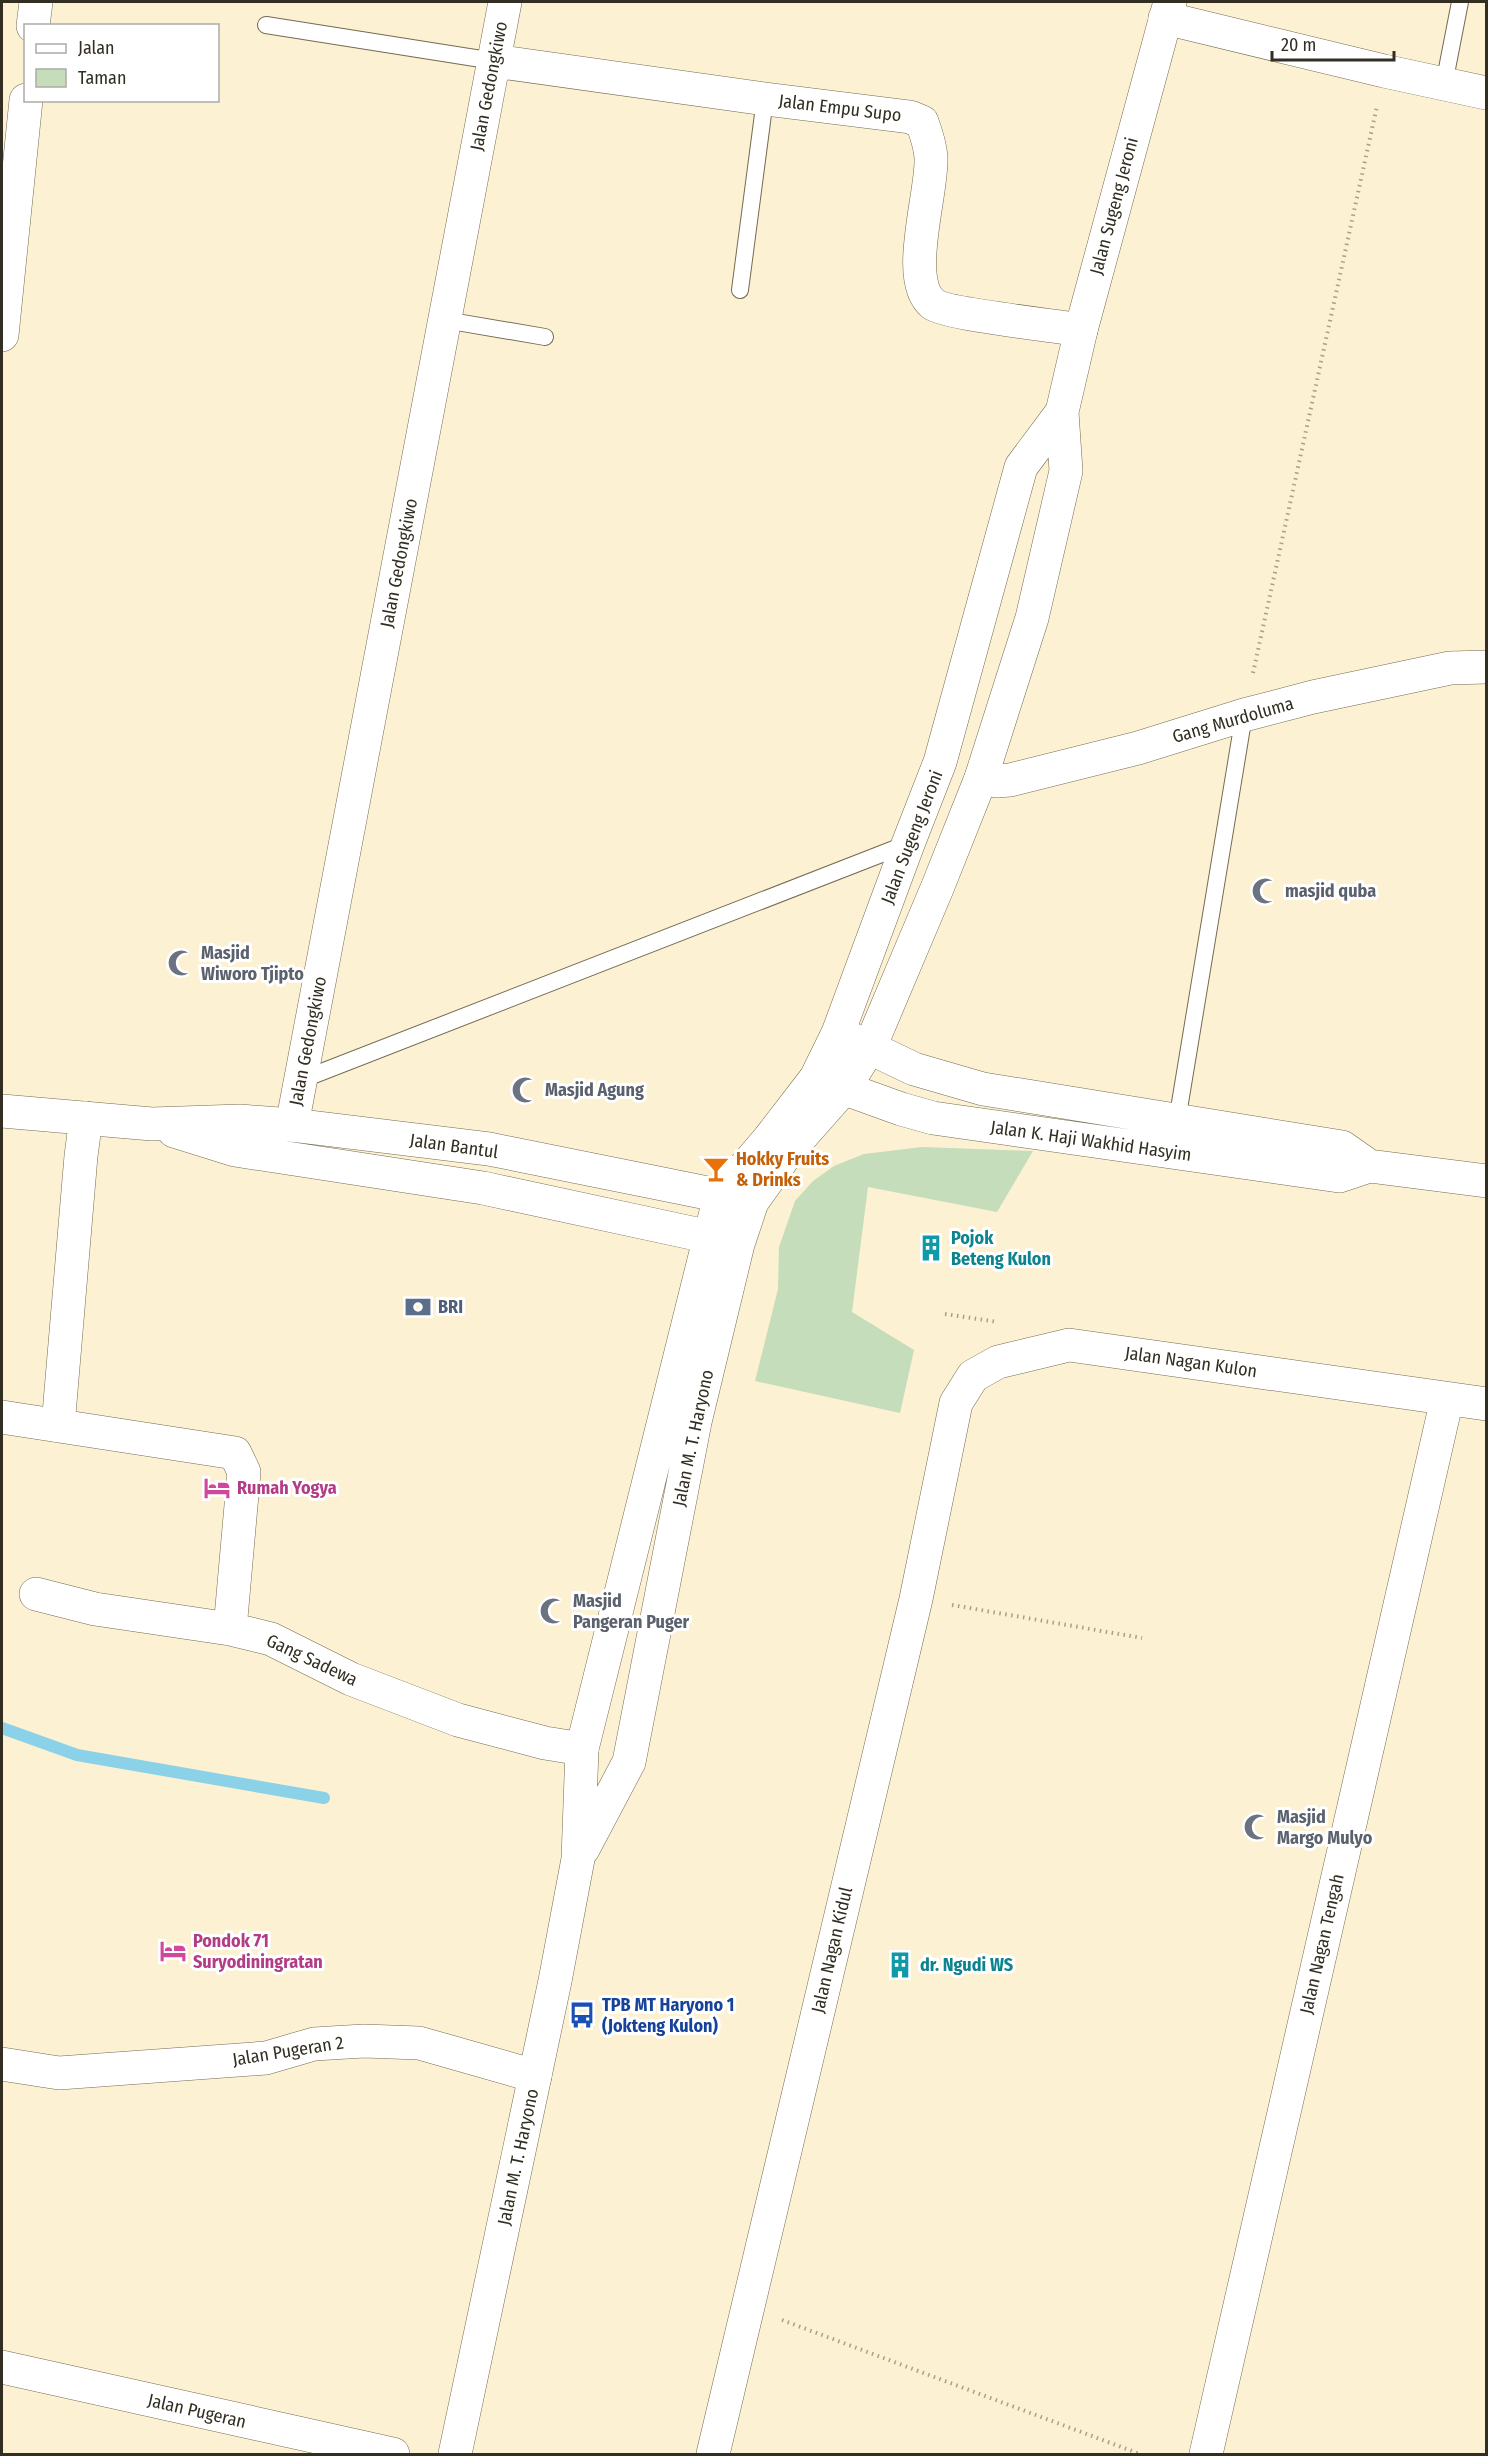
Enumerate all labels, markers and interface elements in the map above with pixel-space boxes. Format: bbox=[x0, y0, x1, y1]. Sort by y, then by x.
street label: Jalan Gedongkiwo bbox=[466, 20, 512, 152]
legend bbox=[24, 24, 219, 102]
scale bar bbox=[1272, 24, 1394, 62]
text: 20 m bbox=[1281, 34, 1316, 56]
text: Jalan bbox=[78, 37, 115, 59]
text: Taman bbox=[78, 67, 126, 89]
street label: Jalan Empu Supo bbox=[777, 90, 903, 126]
street label: Jalan Sugeng Jeroni bbox=[1085, 135, 1143, 277]
street label: Jalan Gedongkiwo bbox=[376, 497, 422, 629]
street label: Gang Murdoluma bbox=[1170, 692, 1296, 748]
street label: Jalan Sugeng Jeroni bbox=[876, 767, 948, 907]
mosque icon: masjid quba bbox=[1250, 876, 1280, 906]
place label: masjid quba bbox=[1285, 880, 1376, 902]
place label: Masjid Wiworo Tjipto bbox=[201, 942, 304, 985]
mosque icon: Masjid Wiworo Tjipto bbox=[166, 948, 196, 978]
street label: Jalan Gedongkiwo bbox=[285, 975, 331, 1107]
mosque icon: Masjid Agung bbox=[510, 1075, 540, 1105]
place label: Masjid Agung bbox=[545, 1079, 644, 1101]
street label: Jalan K. Haji Wakhid Hasyim bbox=[989, 1116, 1193, 1166]
street label: Jalan Bantul bbox=[408, 1129, 500, 1163]
place label: Hokky Fruits & Drinks bbox=[736, 1148, 829, 1191]
bar icon: Hokky Fruits & Drinks bbox=[701, 1154, 731, 1184]
place label: Pojok Beteng Kulon bbox=[951, 1227, 1051, 1270]
building icon: Pojok Beteng Kulon bbox=[916, 1233, 946, 1263]
bank icon: BRI bbox=[403, 1292, 433, 1322]
place label: BRI bbox=[438, 1296, 463, 1318]
street label: Jalan Nagan Kulon bbox=[1123, 1342, 1259, 1382]
street label: Jalan M. T. Haryono bbox=[668, 1368, 718, 1508]
hotel icon: Rumah Yogya bbox=[202, 1473, 232, 1503]
place label: Rumah Yogya bbox=[237, 1477, 337, 1499]
place label: Masjid Pangeran Puger bbox=[573, 1590, 690, 1633]
mosque icon: Masjid Pangeran Puger bbox=[538, 1596, 568, 1626]
street label: Gang Sadewa bbox=[263, 1629, 361, 1691]
place label: Masjid Margo Mulyo bbox=[1277, 1806, 1373, 1849]
mosque icon: Masjid Margo Mulyo bbox=[1242, 1812, 1272, 1842]
street label: Jalan Nagan Tengah bbox=[1295, 1872, 1349, 2016]
street label: Jalan Nagan Kidul bbox=[807, 1885, 857, 2015]
place label: Pondok 71 Suryodiningratan bbox=[193, 1930, 323, 1973]
hotel icon: Pondok 71 Suryodiningratan bbox=[158, 1936, 188, 1966]
building icon: dr. Ngudi WS bbox=[885, 1950, 915, 1980]
place label: dr. Ngudi WS bbox=[920, 1954, 1013, 1976]
place label: TPB MT Haryono 1 (Jokteng Kulon) bbox=[602, 1994, 734, 2037]
bus stop icon: TPB MT Haryono 1 (Jokteng Kulon) bbox=[567, 2000, 597, 2030]
street label: Jalan Pugeran 2 bbox=[231, 2031, 345, 2071]
street label: Jalan M. T. Haryono bbox=[493, 2087, 543, 2227]
street label: Jalan Pugeran bbox=[146, 2389, 248, 2433]

